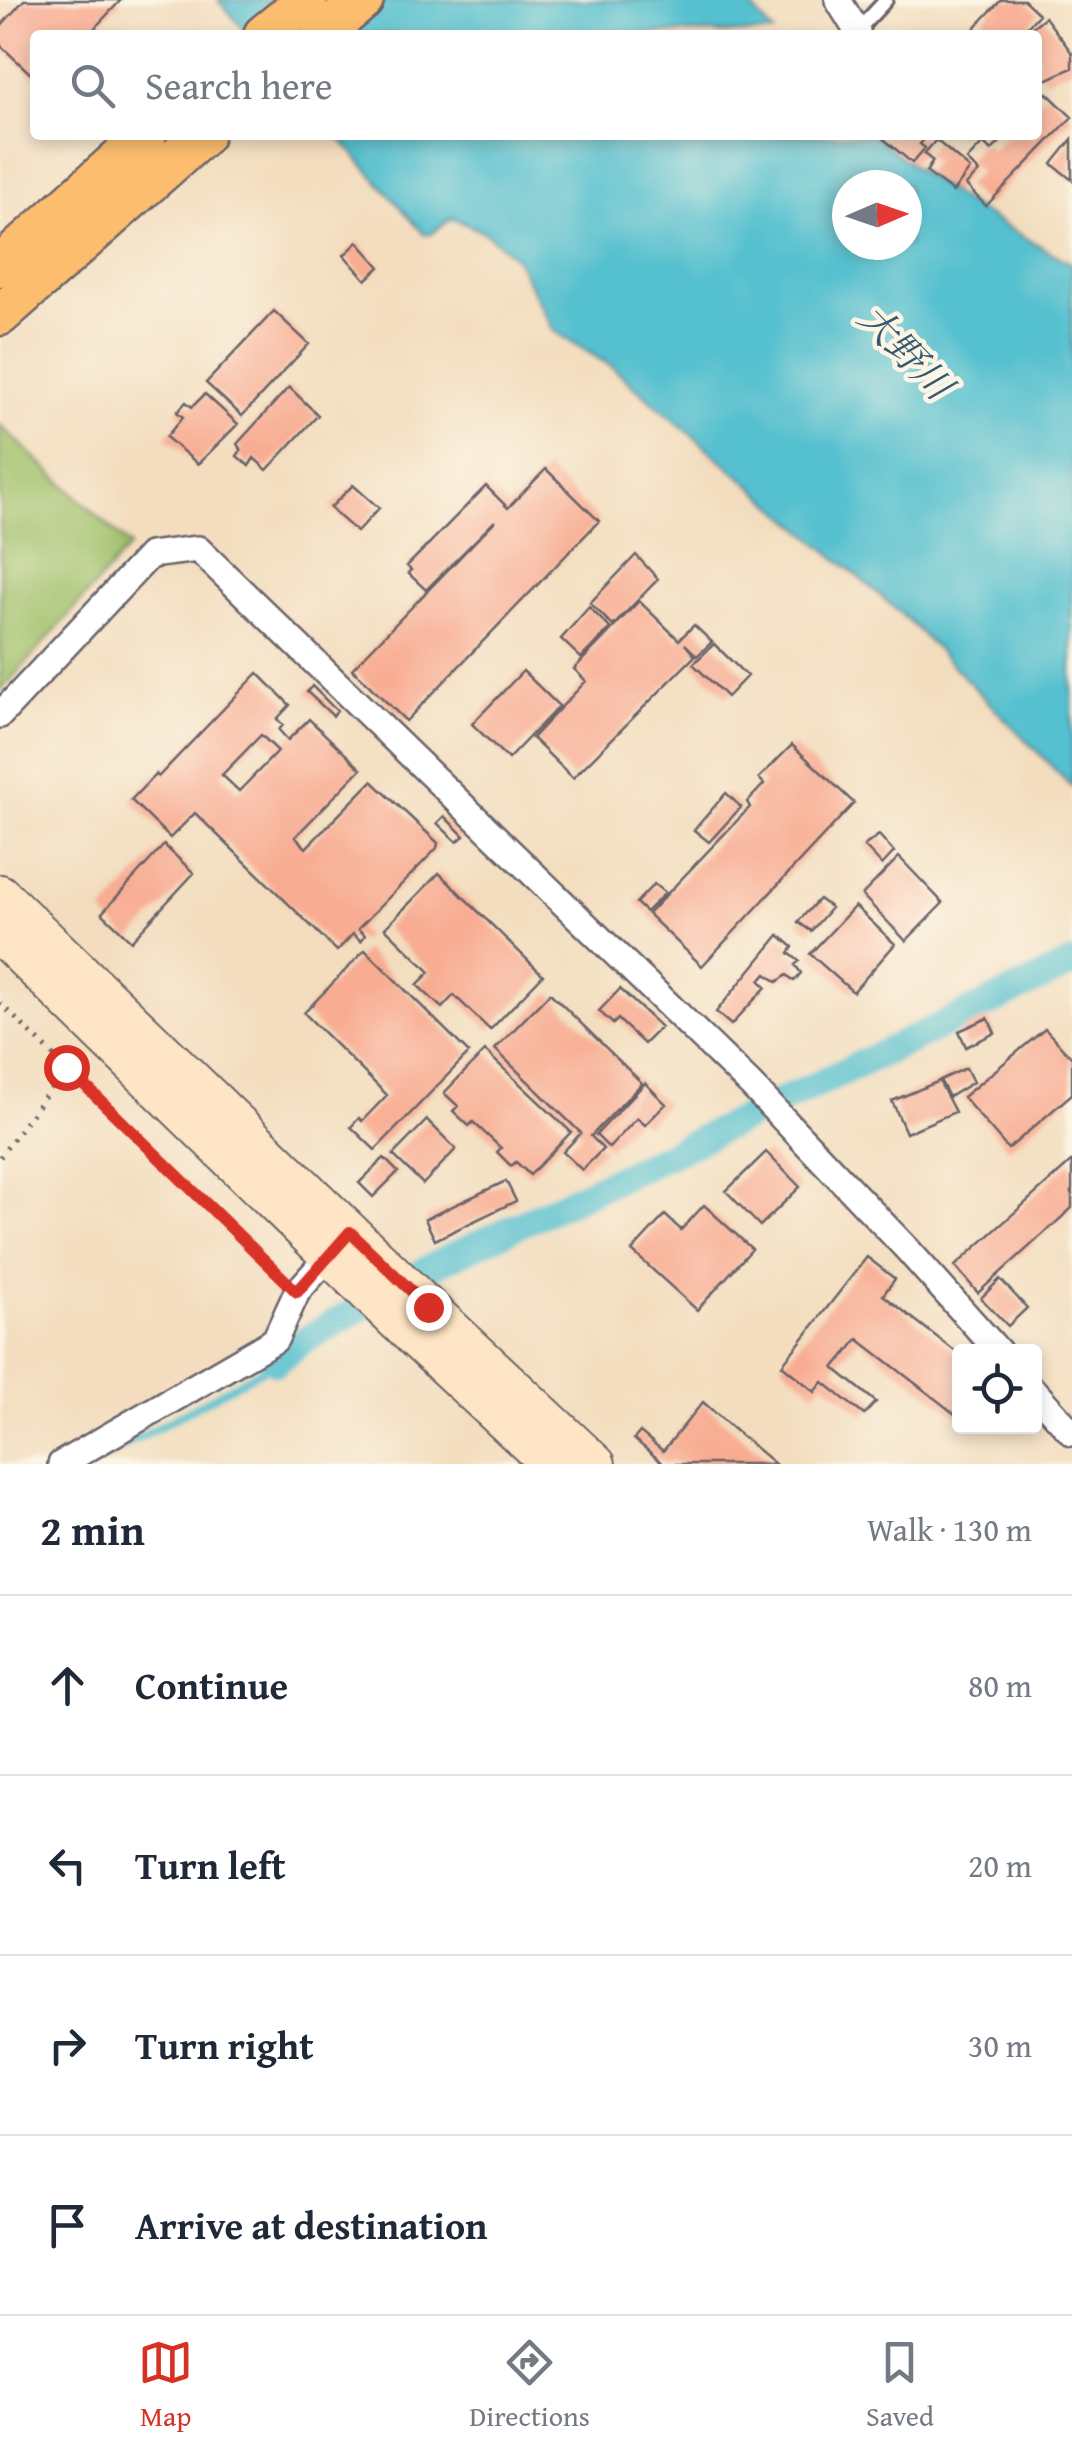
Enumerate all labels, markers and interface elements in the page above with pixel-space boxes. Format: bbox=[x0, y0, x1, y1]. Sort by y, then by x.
search box bbox=[30, 30, 1042, 140]
text: Search here bbox=[145, 57, 333, 113]
icon: search bbox=[65, 58, 120, 113]
north arrow bbox=[832, 170, 922, 260]
water label: 大野川 bbox=[846, 291, 969, 414]
route start bbox=[44, 1045, 90, 1091]
route end bbox=[406, 1285, 452, 1331]
map controls bbox=[952, 1344, 1042, 1434]
button: locate bbox=[952, 1344, 1042, 1434]
text: 2 min bbox=[40, 1499, 145, 1560]
text: Walk · 130 m bbox=[867, 1506, 1032, 1553]
text: Continue bbox=[135, 1657, 288, 1713]
icon: ahead bbox=[40, 1658, 95, 1713]
text: 80 m bbox=[968, 1662, 1032, 1709]
text: Turn left bbox=[135, 1837, 286, 1893]
icon: left bbox=[40, 1838, 95, 1893]
text: 20 m bbox=[968, 1842, 1032, 1889]
text: Turn right bbox=[135, 2017, 314, 2073]
icon: right bbox=[40, 2018, 95, 2073]
text: 30 m bbox=[968, 2022, 1032, 2069]
text: Arrive at destination bbox=[135, 2197, 488, 2253]
icon: arrive bbox=[40, 2198, 95, 2253]
tab: Map bbox=[138, 2335, 193, 2436]
tab: Directions bbox=[469, 2335, 590, 2436]
tab: Saved bbox=[866, 2335, 934, 2436]

